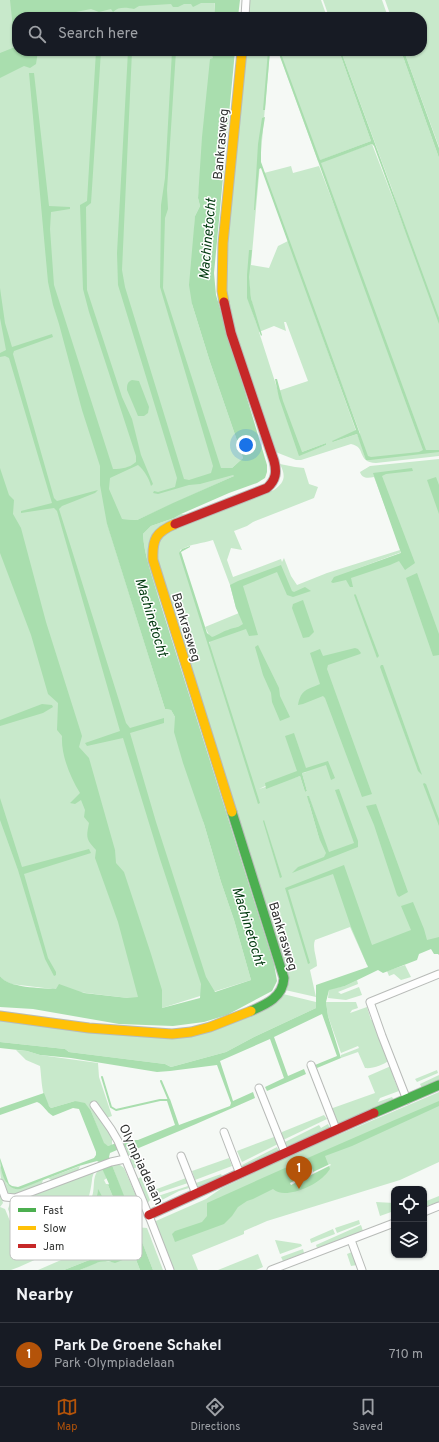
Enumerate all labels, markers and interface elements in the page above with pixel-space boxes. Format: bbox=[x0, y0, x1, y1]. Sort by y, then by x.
search box bbox=[12, 12, 427, 56]
icon: search bbox=[26, 23, 48, 45]
text: Search here bbox=[58, 25, 138, 44]
street label: Bankrasweg bbox=[211, 108, 233, 180]
water label: Machinetocht bbox=[196, 197, 221, 281]
your location bbox=[236, 435, 256, 455]
water label: Machinetocht bbox=[131, 576, 171, 660]
street label: Bankrasweg bbox=[167, 591, 203, 664]
water label: Machinetocht bbox=[228, 885, 268, 969]
street label: Bankrasweg bbox=[264, 900, 300, 973]
street label: Olympiadelaan bbox=[114, 1122, 166, 1208]
pin: 1 bbox=[286, 1156, 312, 1189]
map controls bbox=[391, 1186, 427, 1258]
button: locate bbox=[391, 1186, 427, 1222]
legend bbox=[10, 1196, 142, 1260]
text: Fast bbox=[43, 1204, 63, 1218]
text: Slow bbox=[43, 1222, 66, 1236]
button: layers bbox=[391, 1222, 427, 1258]
text: Jam bbox=[43, 1240, 64, 1254]
text: Nearby bbox=[16, 1285, 73, 1307]
text: Park De Groene Schakel bbox=[54, 1337, 222, 1356]
text: 1 bbox=[26, 1347, 32, 1363]
text: 710 m bbox=[389, 1347, 423, 1363]
text: Park · Olympiadelaan bbox=[54, 1356, 175, 1372]
tab: Map bbox=[56, 1396, 78, 1434]
tab: Directions bbox=[190, 1396, 240, 1434]
tab: Saved bbox=[353, 1396, 383, 1434]

